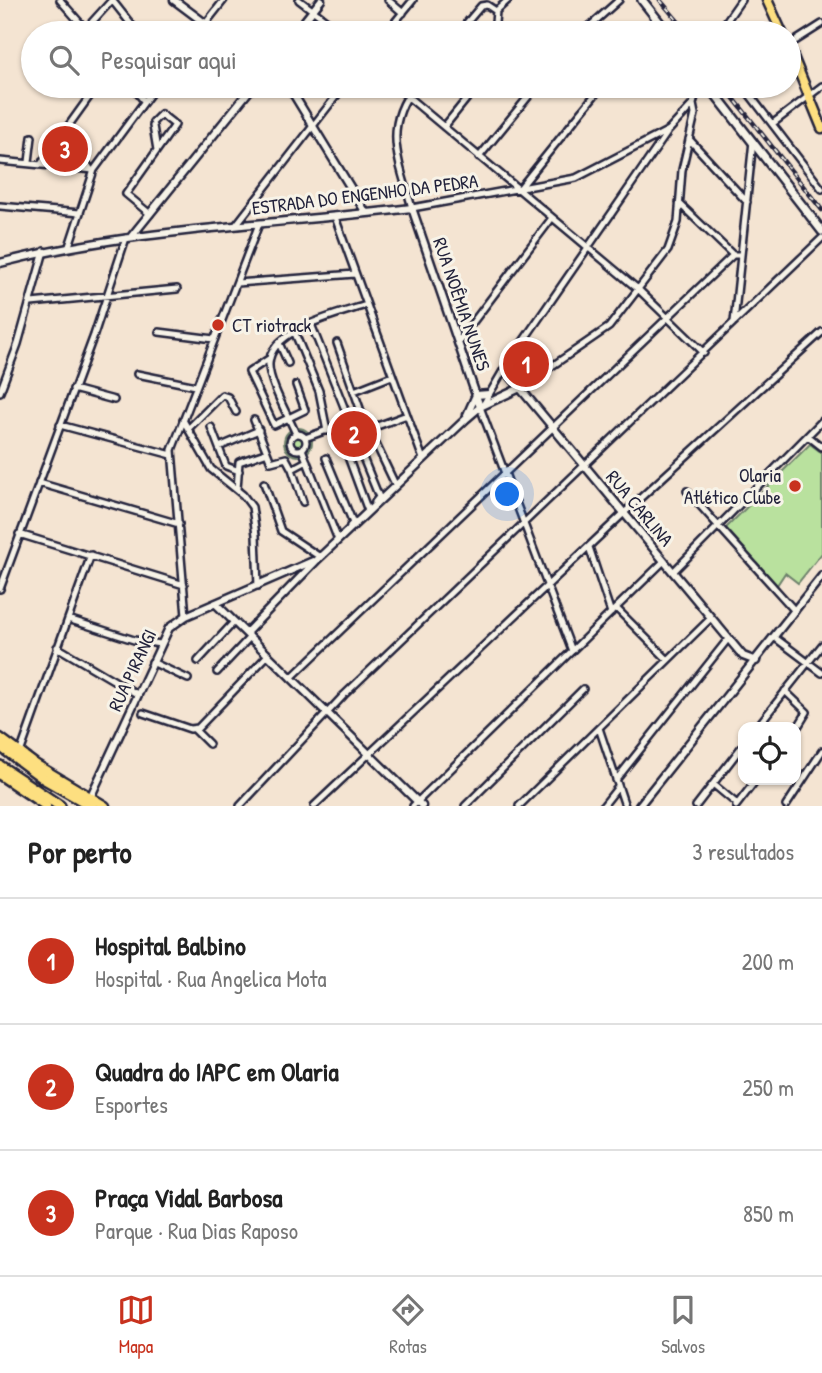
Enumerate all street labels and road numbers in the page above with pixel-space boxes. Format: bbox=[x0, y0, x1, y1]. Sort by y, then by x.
street label: ESTRADA DO ENGENHO DA PEDRA bbox=[250, 167, 480, 221]
street label: RUA NOÊMIA NUNES bbox=[427, 234, 497, 374]
street label: RUA CARLINA bbox=[600, 464, 680, 552]
street label: RUA PIRANGI bbox=[102, 625, 162, 715]

